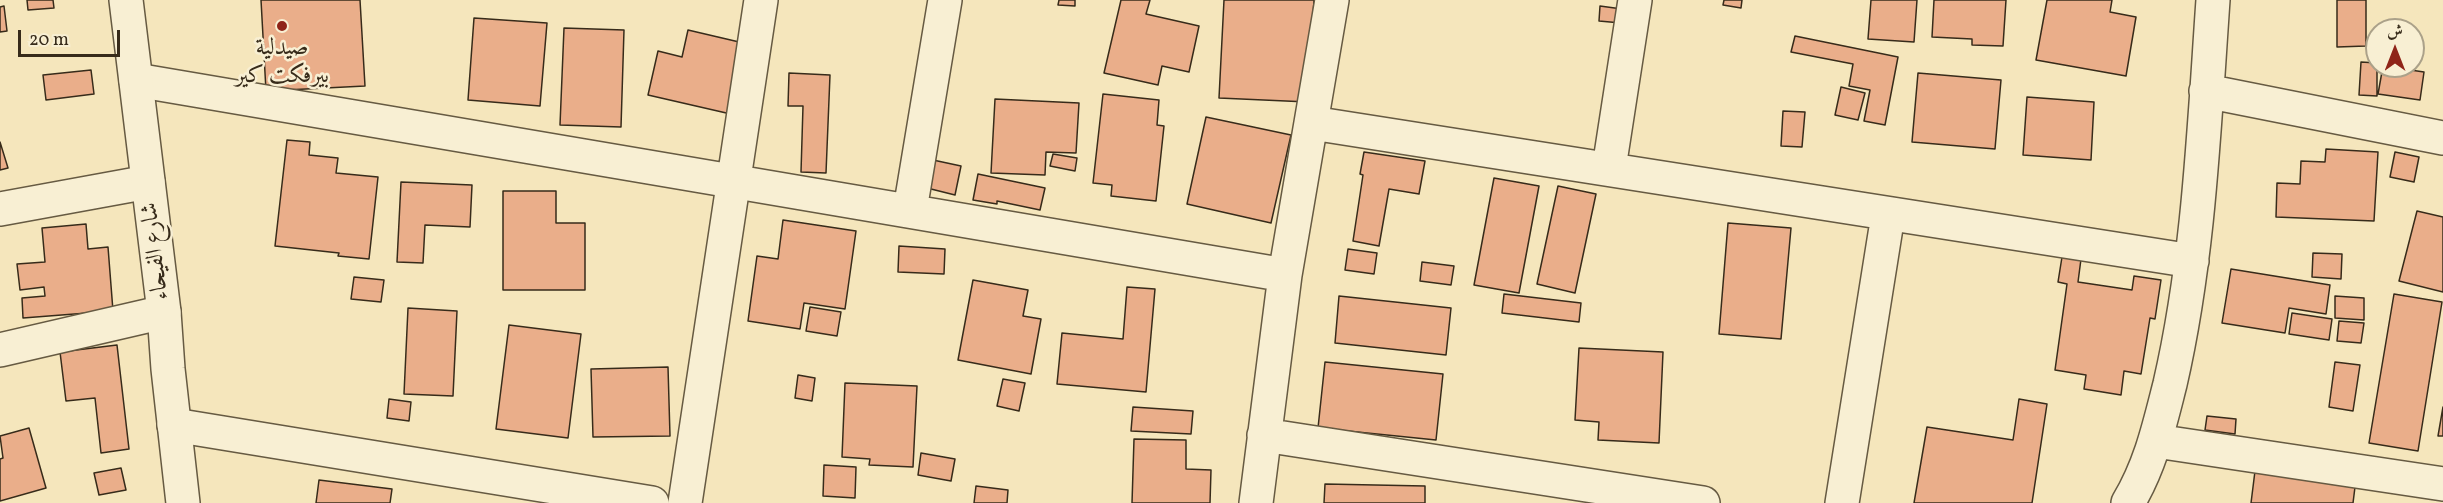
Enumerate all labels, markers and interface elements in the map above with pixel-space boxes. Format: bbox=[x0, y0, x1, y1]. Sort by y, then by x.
scale bar bbox=[21, 18, 123, 56]
north arrow bbox=[2365, 18, 2425, 78]
marker: صيدلية بيرفكت كير bbox=[275, 19, 289, 33]
text: ش bbox=[2387, 21, 2403, 43]
text: 20 m bbox=[29, 28, 69, 53]
place label: صيدلية بيرفكت كير bbox=[235, 36, 329, 92]
street label: شارع الفيحاء bbox=[137, 200, 177, 302]

